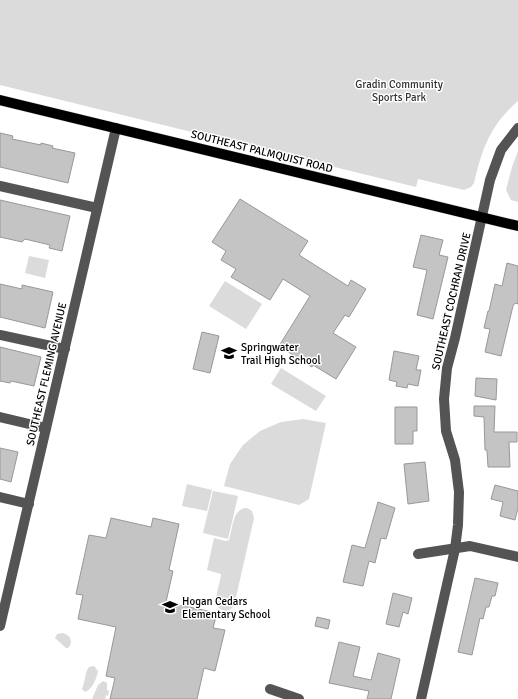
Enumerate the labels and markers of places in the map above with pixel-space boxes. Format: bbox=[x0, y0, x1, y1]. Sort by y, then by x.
place label: Springwater Trail High School bbox=[241, 341, 321, 367]
school or university icon: Springwater Trail High School bbox=[220, 344, 238, 362]
place label: Hogan Cedars Elementary School bbox=[182, 595, 270, 621]
school or university icon: Hogan Cedars Elementary School bbox=[161, 598, 179, 616]

